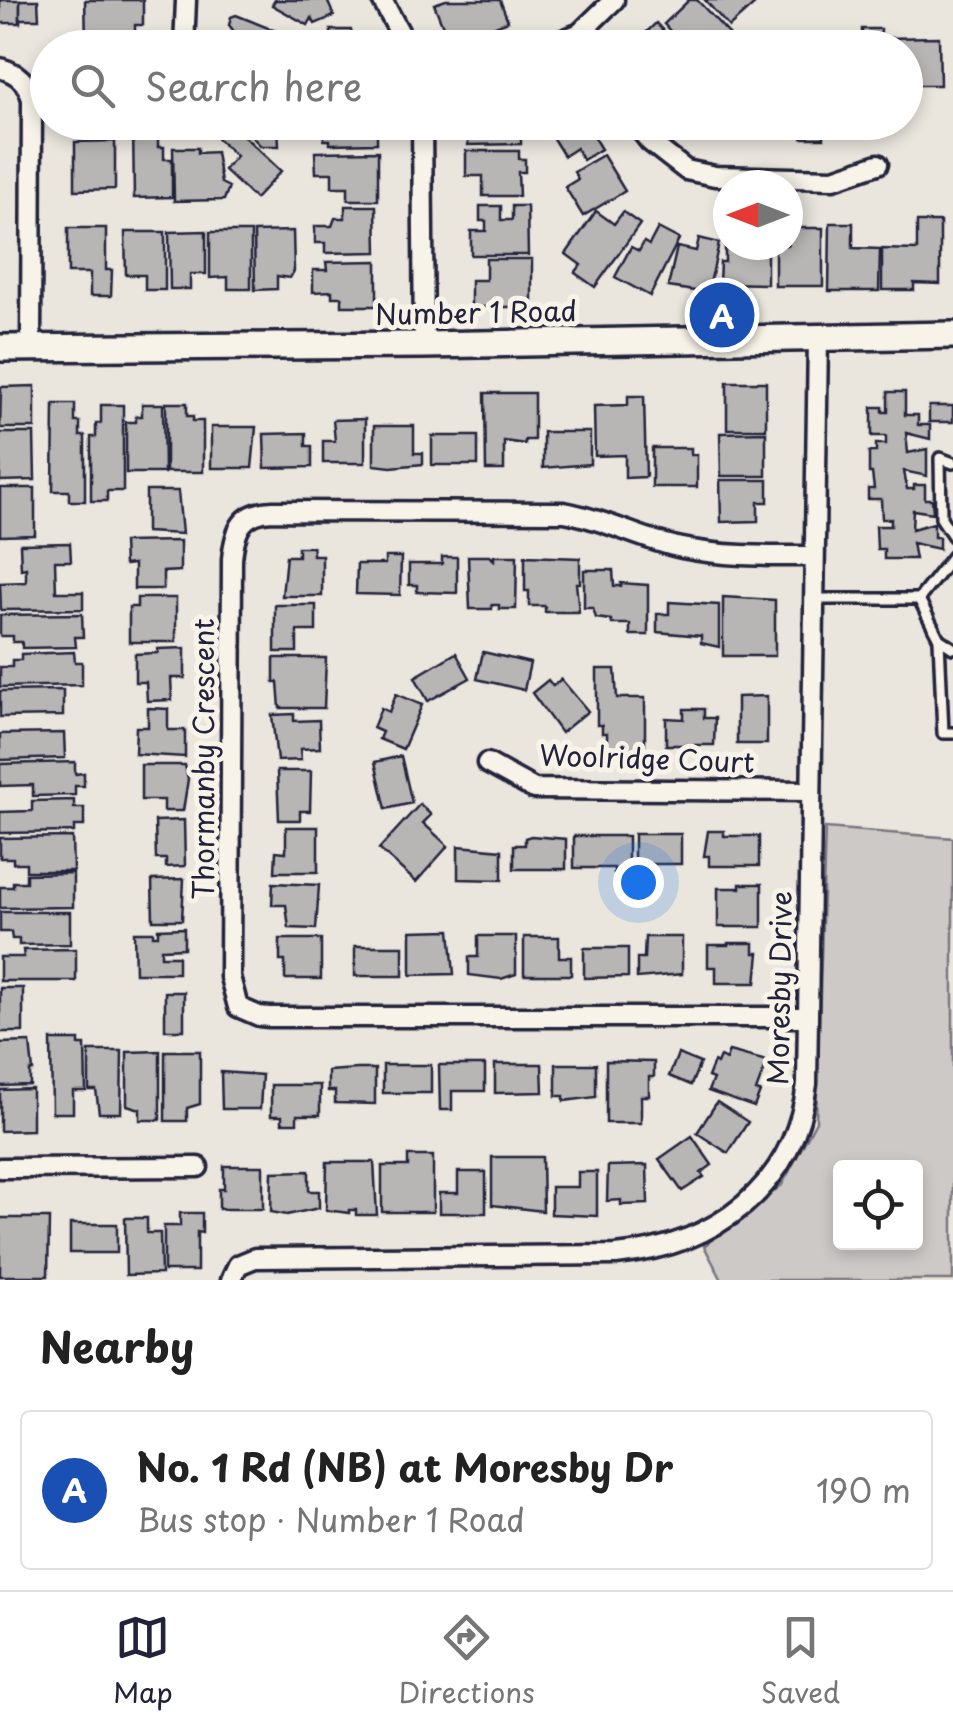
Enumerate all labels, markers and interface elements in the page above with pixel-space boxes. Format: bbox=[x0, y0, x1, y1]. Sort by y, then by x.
search box bbox=[30, 30, 923, 140]
text: Search here bbox=[145, 57, 362, 114]
icon: search bbox=[65, 58, 120, 113]
north arrow bbox=[713, 170, 803, 260]
pin: A bbox=[690, 278, 754, 352]
street label: Number 1 Road bbox=[375, 288, 577, 335]
street label: Thormanby Crescent bbox=[181, 618, 224, 900]
street label: Woolridge Court bbox=[539, 732, 755, 783]
your location bbox=[613, 857, 664, 908]
street label: Moresby Drive bbox=[755, 891, 802, 1085]
map controls bbox=[833, 1160, 923, 1250]
button: locate bbox=[833, 1160, 923, 1250]
text: Nearby bbox=[40, 1314, 194, 1377]
text: No. 1 Rd (NB) at Moresby Dr bbox=[137, 1438, 673, 1495]
text: A bbox=[62, 1466, 87, 1514]
text: 190 m bbox=[816, 1466, 911, 1514]
text: Bus stop · Number 1 Road bbox=[137, 1495, 525, 1543]
tab: Map bbox=[113, 1610, 173, 1713]
tab: Directions bbox=[399, 1610, 535, 1713]
tab: Saved bbox=[761, 1610, 840, 1713]

